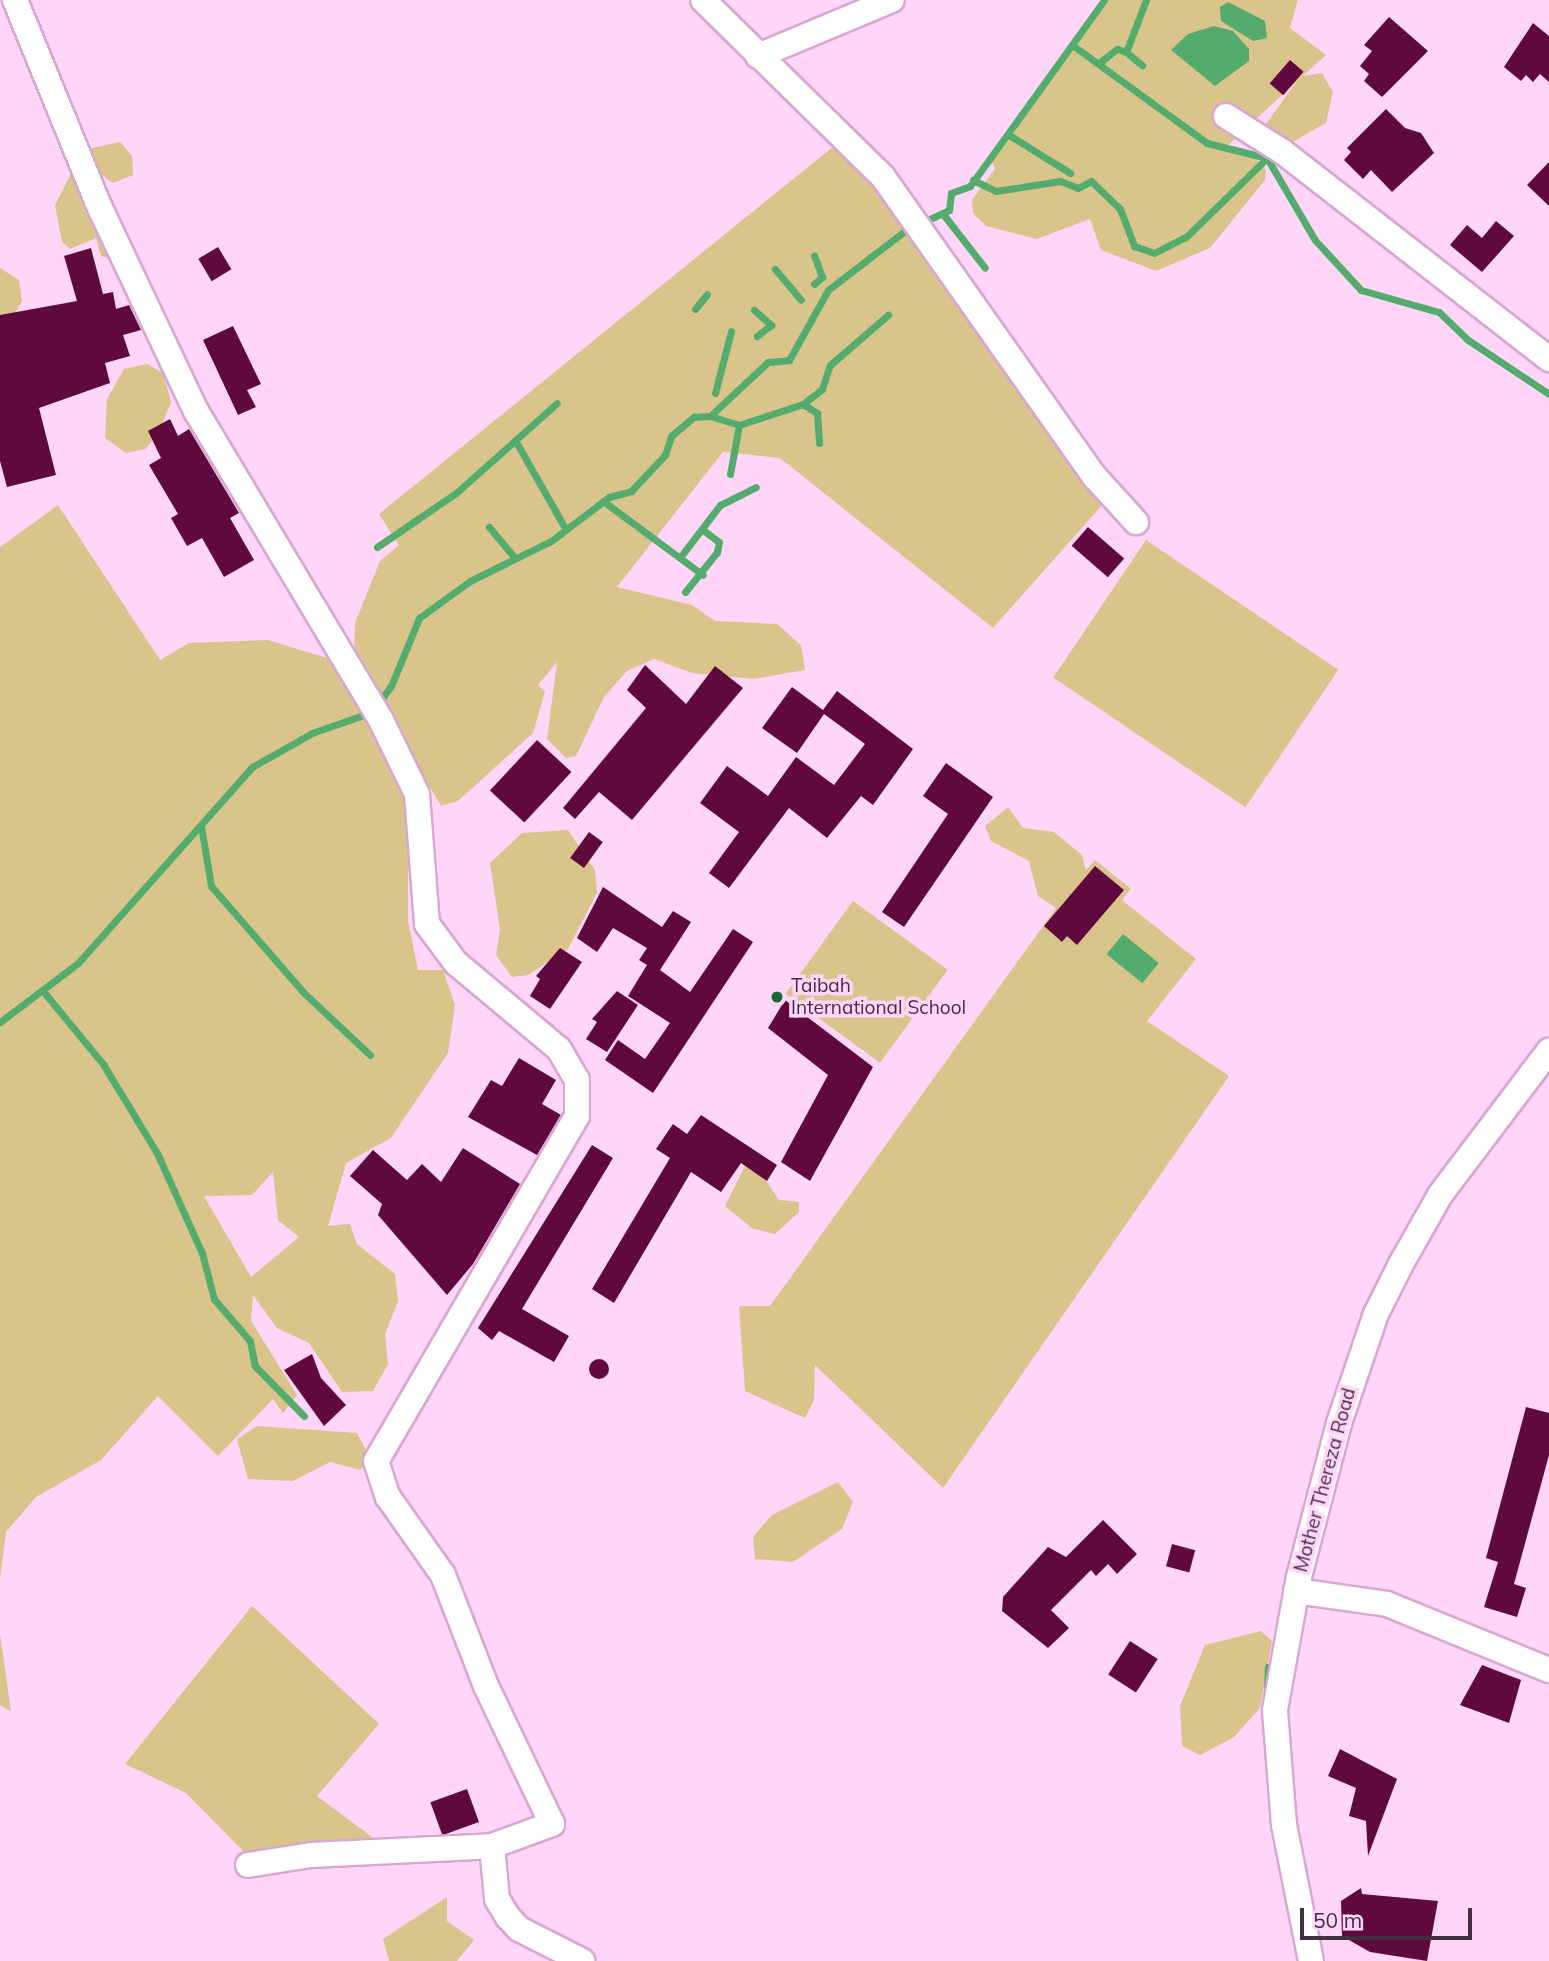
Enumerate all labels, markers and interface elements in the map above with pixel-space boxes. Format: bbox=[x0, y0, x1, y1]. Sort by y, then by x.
place label: Taibah International School bbox=[791, 975, 966, 1019]
marker: Taibah International School bbox=[769, 989, 785, 1005]
street label: Mother Thereza Road bbox=[1289, 1385, 1361, 1575]
scale bar bbox=[1304, 1895, 1476, 1939]
text: 50 m bbox=[1313, 1907, 1362, 1933]

